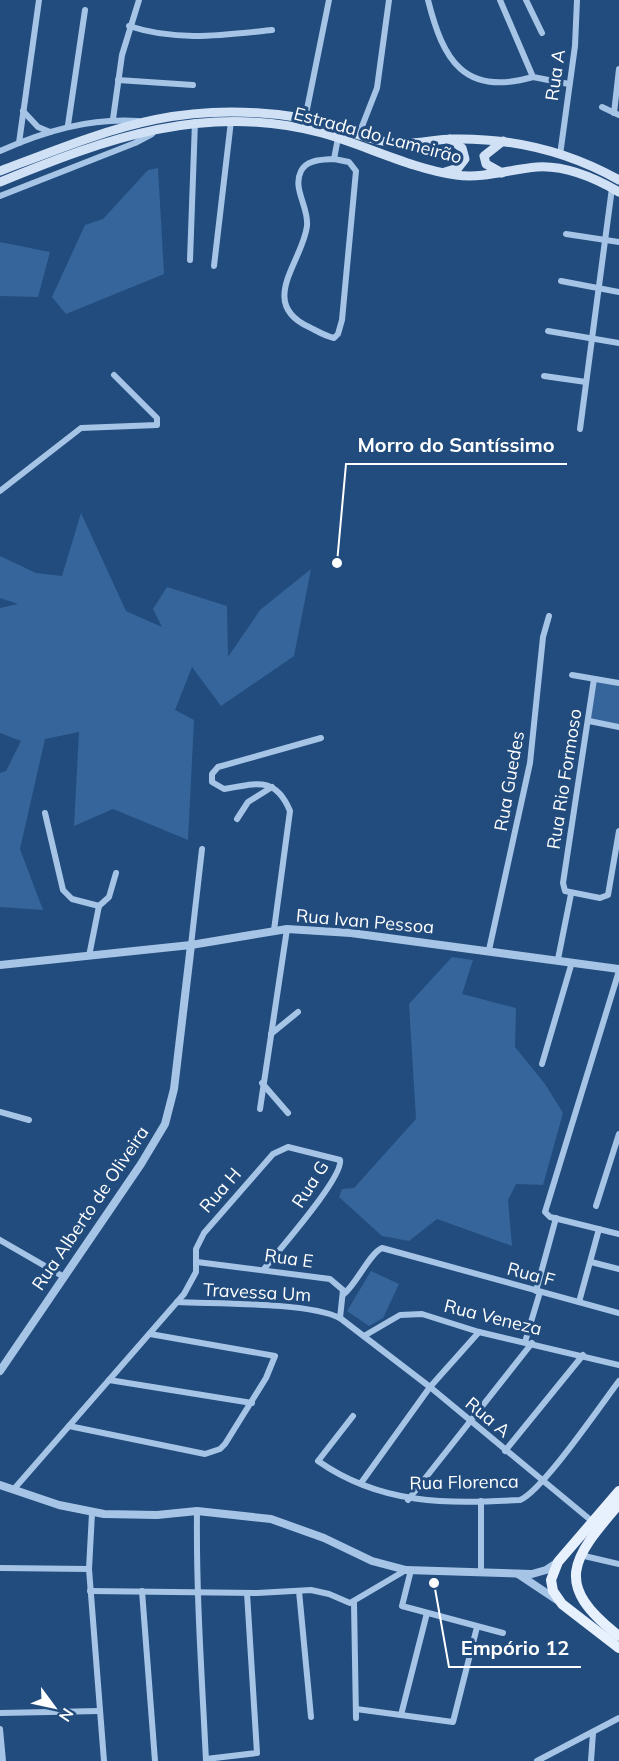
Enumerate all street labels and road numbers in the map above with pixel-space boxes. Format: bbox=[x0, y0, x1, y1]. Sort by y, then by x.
street label: Rua A bbox=[540, 48, 570, 102]
street label: Estrada do Lameirão bbox=[291, 102, 465, 168]
street label: Rua Rio Formoso bbox=[542, 707, 586, 851]
street label: Rua Guedes bbox=[489, 729, 529, 833]
street label: Rua Ivan Pessoa bbox=[295, 904, 435, 938]
street label: Rua Alberto de Oliveira bbox=[26, 1122, 154, 1294]
street label: Rua G bbox=[286, 1156, 334, 1212]
street label: Rua H bbox=[194, 1163, 246, 1217]
street label: Rua E bbox=[263, 1243, 315, 1273]
street label: Rua F bbox=[505, 1257, 557, 1291]
street label: Travessa Um bbox=[202, 1278, 312, 1306]
street label: Rua Veneza bbox=[442, 1294, 544, 1340]
street label: Rua A bbox=[461, 1392, 515, 1442]
street label: Rua Florenca bbox=[409, 1470, 519, 1494]

